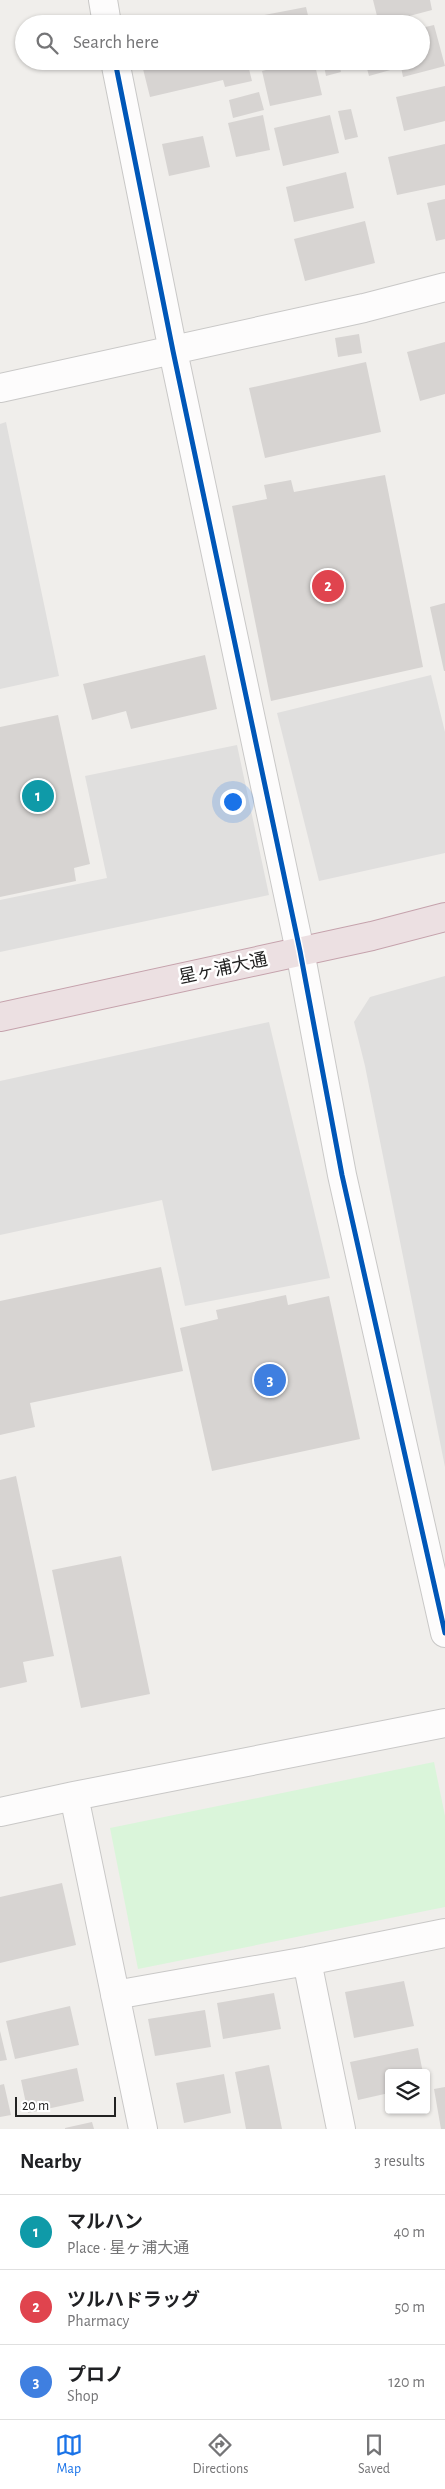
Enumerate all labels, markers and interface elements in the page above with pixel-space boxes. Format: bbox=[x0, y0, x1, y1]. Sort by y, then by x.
search box bbox=[15, 15, 430, 70]
icon: search bbox=[33, 29, 61, 57]
text: Search here bbox=[73, 33, 159, 52]
pin: 2 bbox=[312, 567, 344, 605]
pin: 1 bbox=[22, 777, 54, 815]
your location bbox=[220, 789, 246, 815]
street label: 星ヶ浦大通 bbox=[177, 949, 269, 987]
pin: 3 bbox=[254, 1361, 286, 1399]
map controls bbox=[385, 2069, 430, 2114]
button: layers bbox=[385, 2069, 430, 2114]
scale bar bbox=[15, 2094, 116, 2117]
text: 20 m bbox=[22, 2099, 49, 2113]
text: Nearby bbox=[20, 2151, 81, 2172]
text: 3 results bbox=[374, 2153, 425, 2169]
text: マルハン bbox=[67, 2213, 143, 2232]
text: 1 bbox=[33, 2224, 39, 2240]
text: 40 m bbox=[393, 2224, 425, 2240]
text: Place · 星ヶ浦大通 bbox=[67, 2240, 189, 2256]
text: ツルハドラッグ bbox=[67, 2291, 200, 2310]
text: 2 bbox=[32, 2299, 40, 2315]
text: 50 m bbox=[394, 2299, 425, 2315]
text: Pharmacy bbox=[67, 2313, 129, 2329]
text: プロノ bbox=[67, 2366, 124, 2385]
text: 3 bbox=[33, 2374, 39, 2390]
text: 120 m bbox=[388, 2374, 425, 2390]
text: Shop bbox=[67, 2388, 99, 2404]
tab: Map bbox=[55, 2431, 83, 2478]
tab: Directions bbox=[193, 2431, 248, 2478]
tab: Saved bbox=[358, 2431, 390, 2478]

